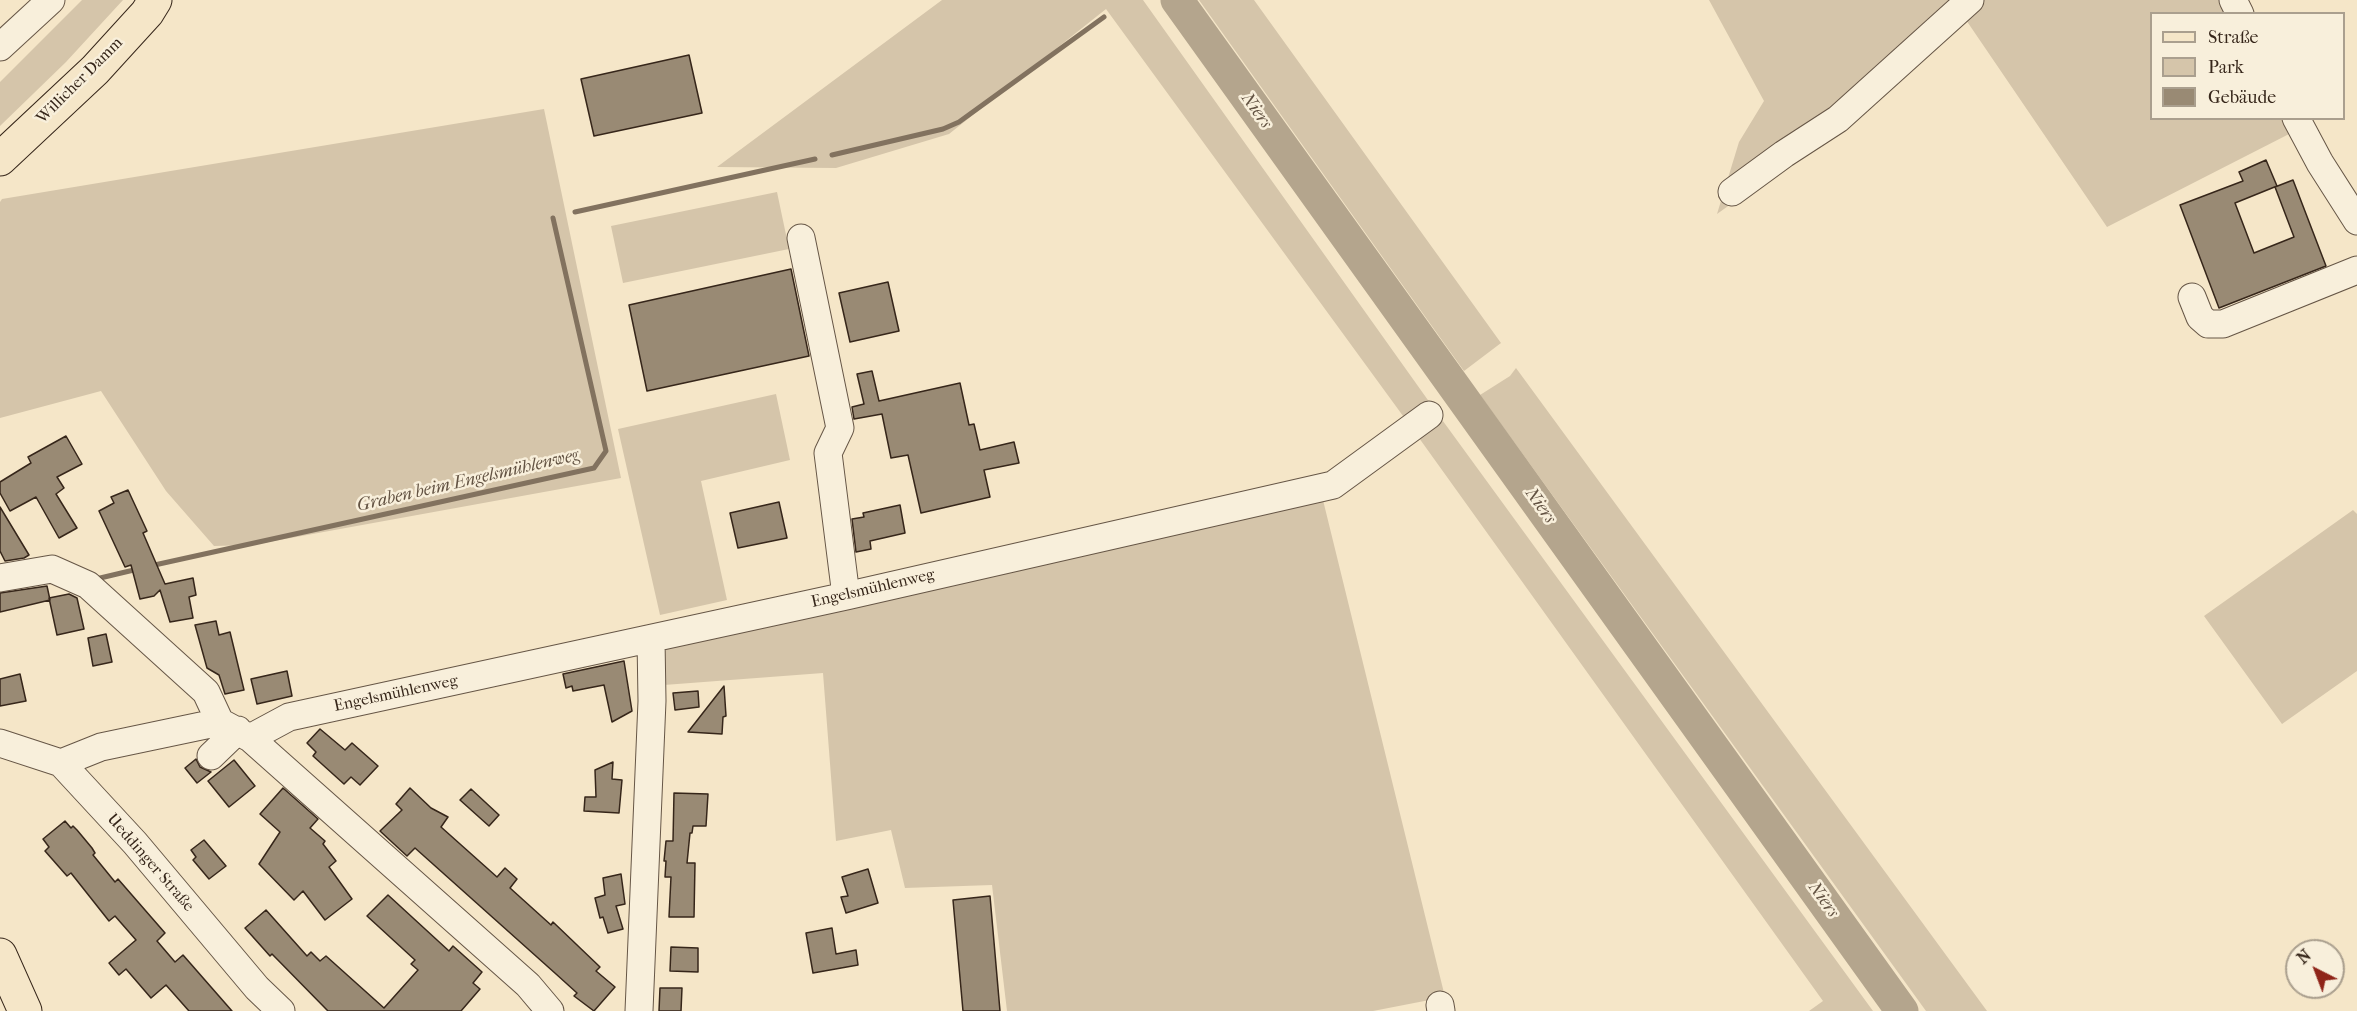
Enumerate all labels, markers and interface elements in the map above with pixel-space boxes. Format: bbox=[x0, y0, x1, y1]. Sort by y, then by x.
legend bbox=[2150, 12, 2345, 120]
text: Straße bbox=[2208, 27, 2258, 48]
street label: Willicher Damm bbox=[33, 34, 127, 128]
text: Park bbox=[2208, 57, 2244, 78]
text: Gebäude bbox=[2208, 87, 2276, 108]
water label: Niers bbox=[1236, 89, 1276, 133]
water label: Graben beim Engelsmühlenweg bbox=[355, 445, 581, 517]
water label: Niers bbox=[1520, 484, 1560, 528]
street label: Engelsmühlenweg bbox=[809, 565, 937, 613]
street label: Engelsmühlenweg bbox=[332, 671, 460, 717]
street label: Ueddinger Straße bbox=[102, 810, 198, 916]
water label: Niers bbox=[1803, 878, 1843, 922]
north arrow bbox=[2285, 939, 2345, 999]
text: N bbox=[2293, 946, 2315, 968]

